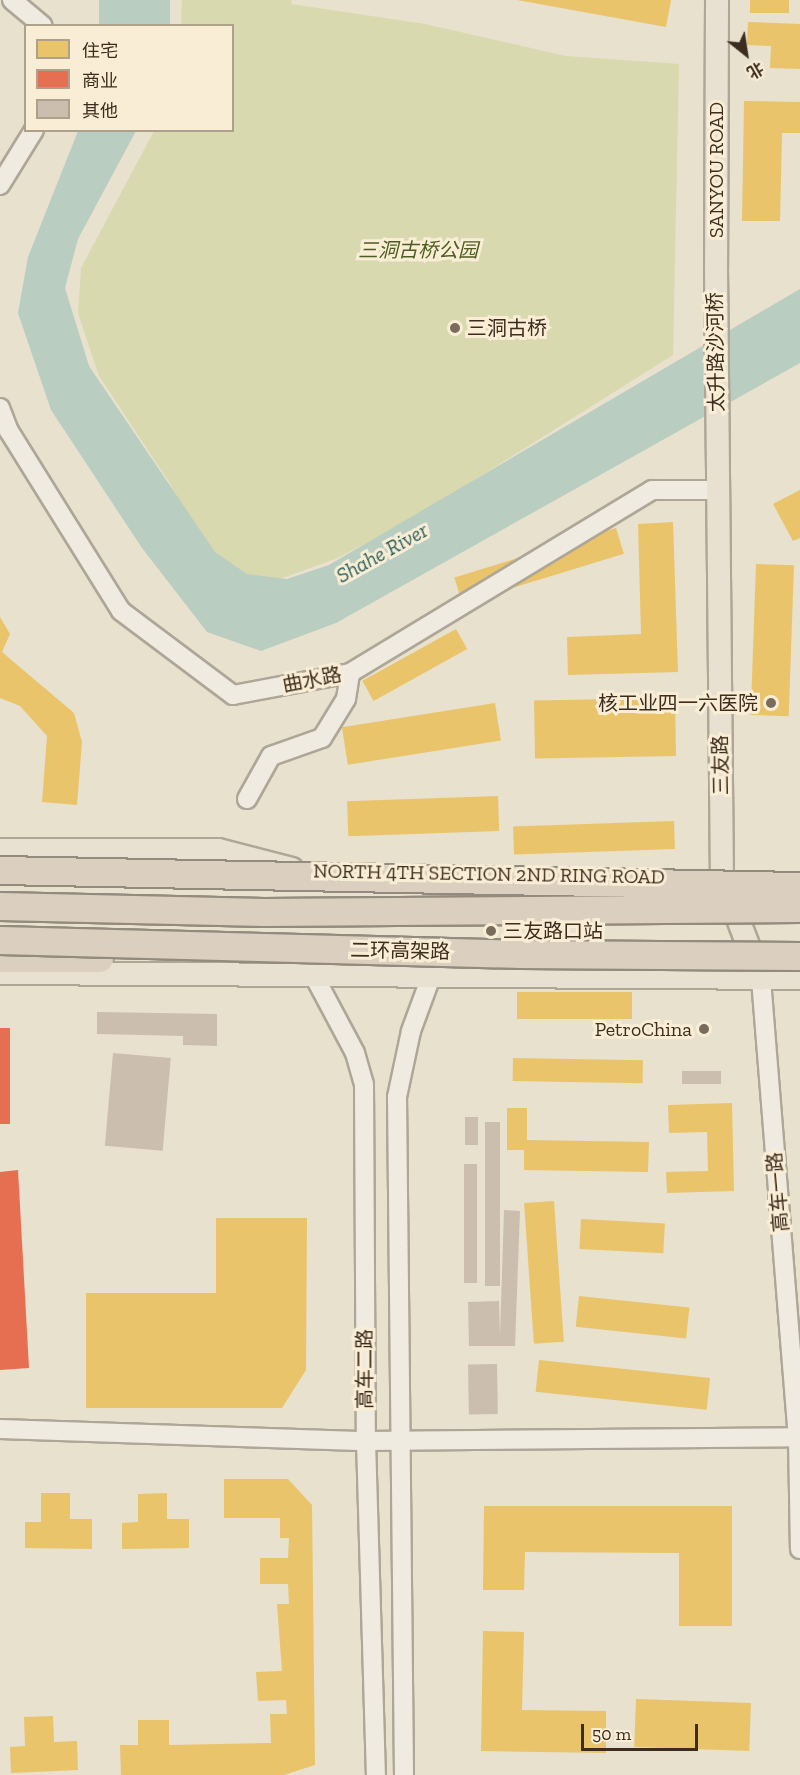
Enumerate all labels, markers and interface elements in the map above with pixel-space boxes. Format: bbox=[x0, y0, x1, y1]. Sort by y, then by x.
legend bbox=[24, 24, 234, 132]
north arrow bbox=[716, 24, 776, 84]
text: 住宅 bbox=[82, 40, 118, 62]
text: 北 bbox=[744, 58, 767, 82]
text: 商业 bbox=[82, 70, 118, 92]
text: 其他 bbox=[82, 100, 118, 122]
street label: SANYOU ROAD bbox=[704, 102, 728, 238]
park label: 三洞古桥公园 bbox=[358, 238, 478, 262]
street label: 太升路沙河桥 bbox=[703, 292, 729, 412]
place label: 三洞古桥 bbox=[467, 316, 547, 340]
marker: 三洞古桥 bbox=[448, 321, 462, 335]
water label: Shahe River bbox=[332, 518, 432, 588]
street label: 曲水路 bbox=[280, 662, 344, 698]
place label: 核工业四一六医院 bbox=[598, 691, 758, 715]
marker: 核工业四一六医院 bbox=[762, 694, 780, 712]
street label: 三友路 bbox=[708, 735, 734, 795]
street label: NORTH 4TH SECTION 2ND RING ROAD bbox=[313, 859, 665, 889]
place label: 三友路口站 bbox=[503, 919, 603, 943]
marker: 三友路口站 bbox=[484, 924, 498, 938]
street label: 二环高架路 bbox=[350, 938, 450, 964]
place label: PetroChina bbox=[595, 1017, 692, 1041]
marker: PetroChina bbox=[697, 1022, 711, 1036]
street label: 高车一路 bbox=[763, 1151, 793, 1233]
street label: 高车二路 bbox=[353, 1329, 377, 1409]
scale bar bbox=[584, 1712, 701, 1750]
text: 50 m bbox=[592, 1723, 631, 1745]

